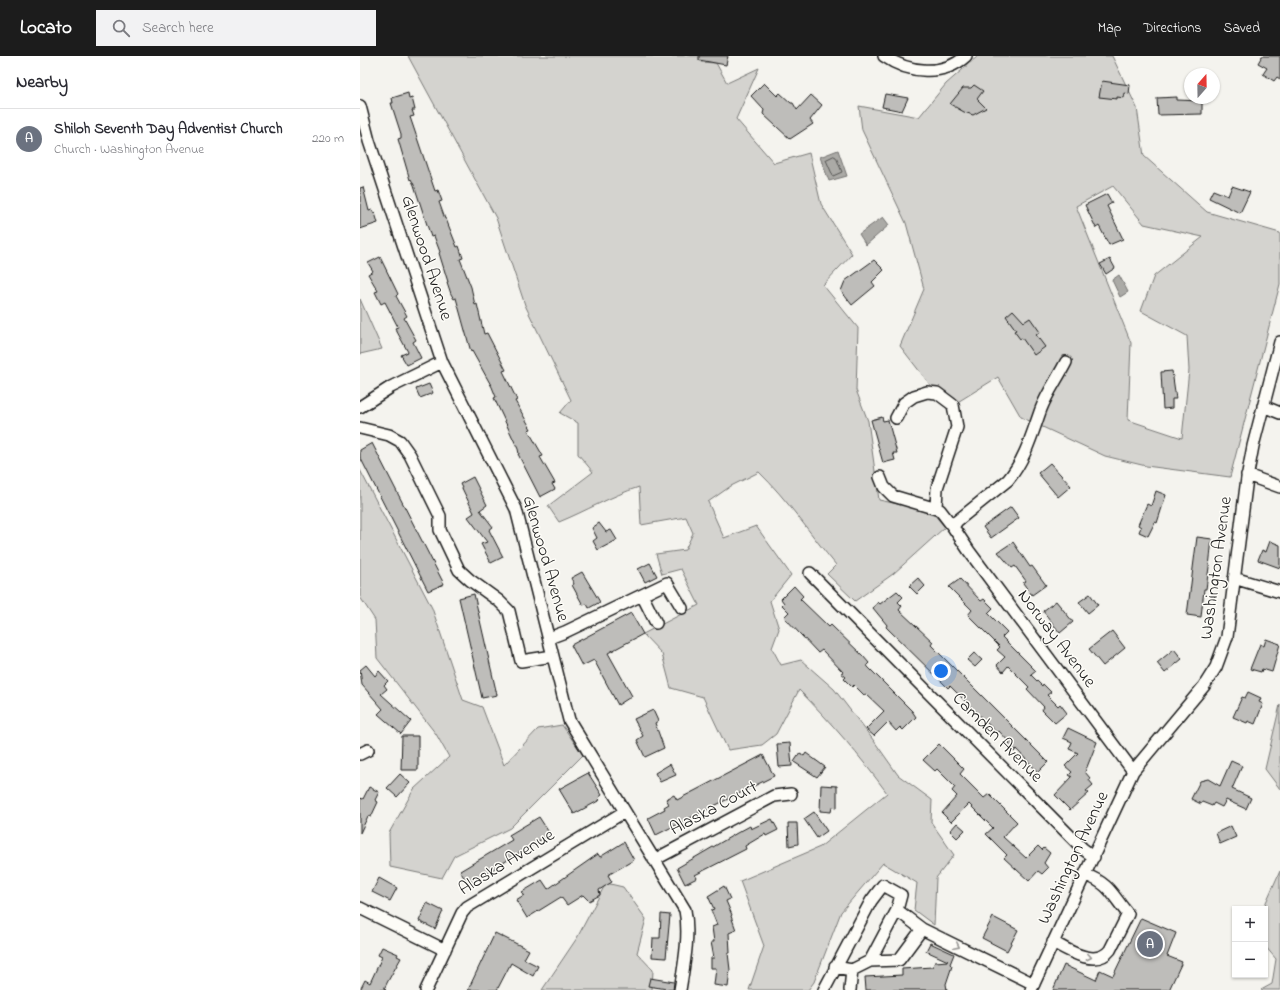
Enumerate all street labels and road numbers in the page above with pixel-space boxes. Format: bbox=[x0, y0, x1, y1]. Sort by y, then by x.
street label: Glenwood Avenue bbox=[394, 192, 459, 325]
street label: Glenwood Avenue bbox=[515, 493, 576, 626]
street label: Washington Avenue bbox=[1194, 494, 1241, 641]
street label: Norway Avenue bbox=[1010, 584, 1102, 694]
street label: Camden Avenue bbox=[946, 687, 1049, 790]
street label: Alaska Court bbox=[665, 775, 763, 843]
street label: Washington Avenue bbox=[1032, 786, 1118, 929]
street label: Alaska Avenue bbox=[454, 823, 561, 903]

